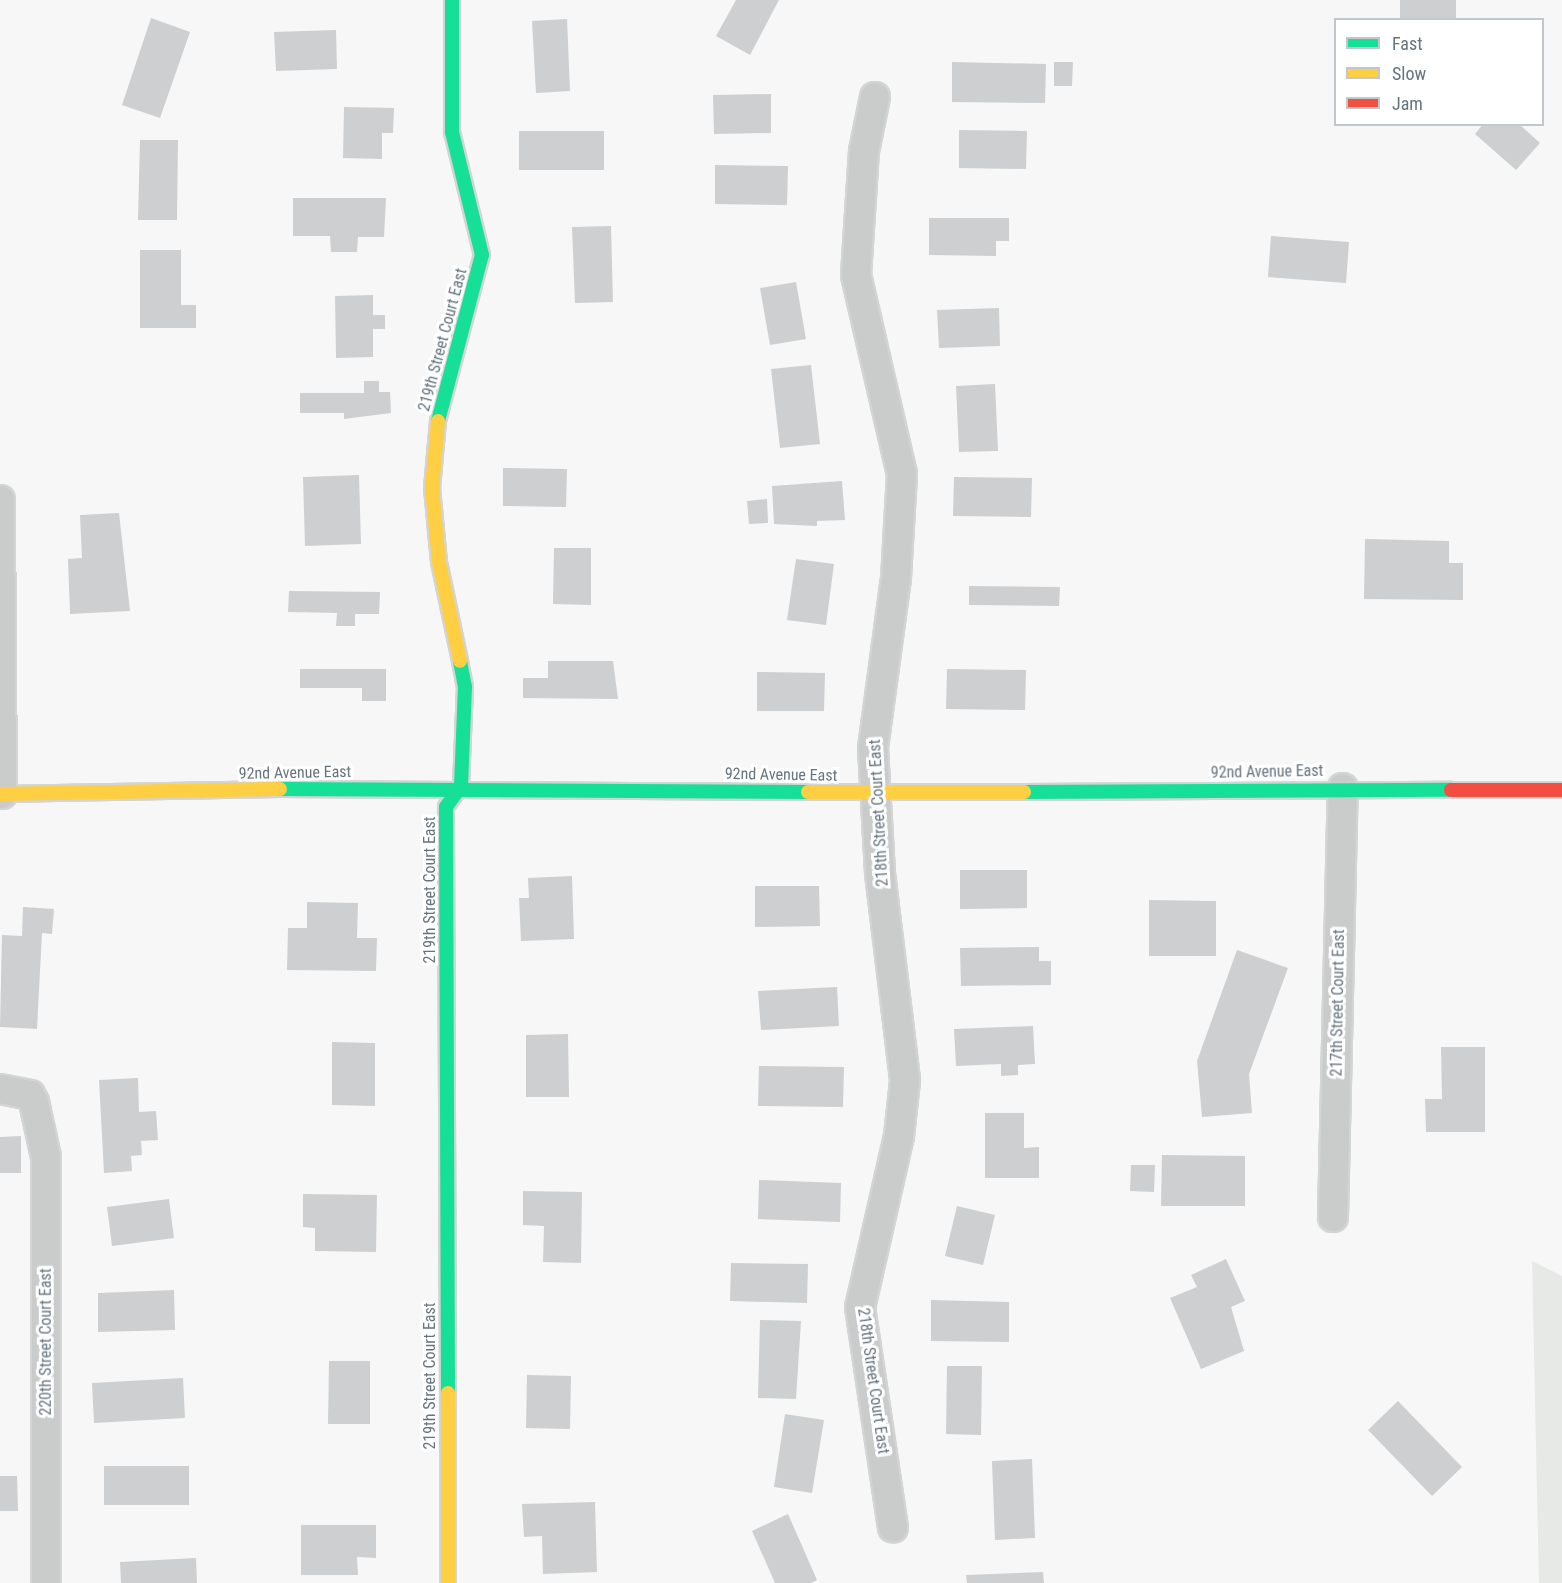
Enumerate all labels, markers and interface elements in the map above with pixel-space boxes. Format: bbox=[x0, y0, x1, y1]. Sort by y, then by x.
legend bbox=[1334, 18, 1544, 126]
text: Fast bbox=[1392, 33, 1423, 54]
text: Slow bbox=[1392, 63, 1426, 84]
text: Jam bbox=[1392, 93, 1423, 114]
street label: 219th Street Court East bbox=[415, 266, 471, 414]
street label: 218th Street Court East bbox=[866, 739, 892, 887]
street label: 92nd Avenue East bbox=[1211, 761, 1323, 783]
street label: 92nd Avenue East bbox=[239, 762, 351, 784]
street label: 92nd Avenue East bbox=[725, 764, 837, 786]
street label: 219th Street Court East bbox=[420, 816, 440, 964]
street label: 217th Street Court East bbox=[1327, 929, 1349, 1077]
street label: 220th Street Court East bbox=[36, 1268, 56, 1416]
street label: 219th Street Court East bbox=[420, 1302, 440, 1450]
street label: 218th Street Court East bbox=[853, 1307, 893, 1455]

